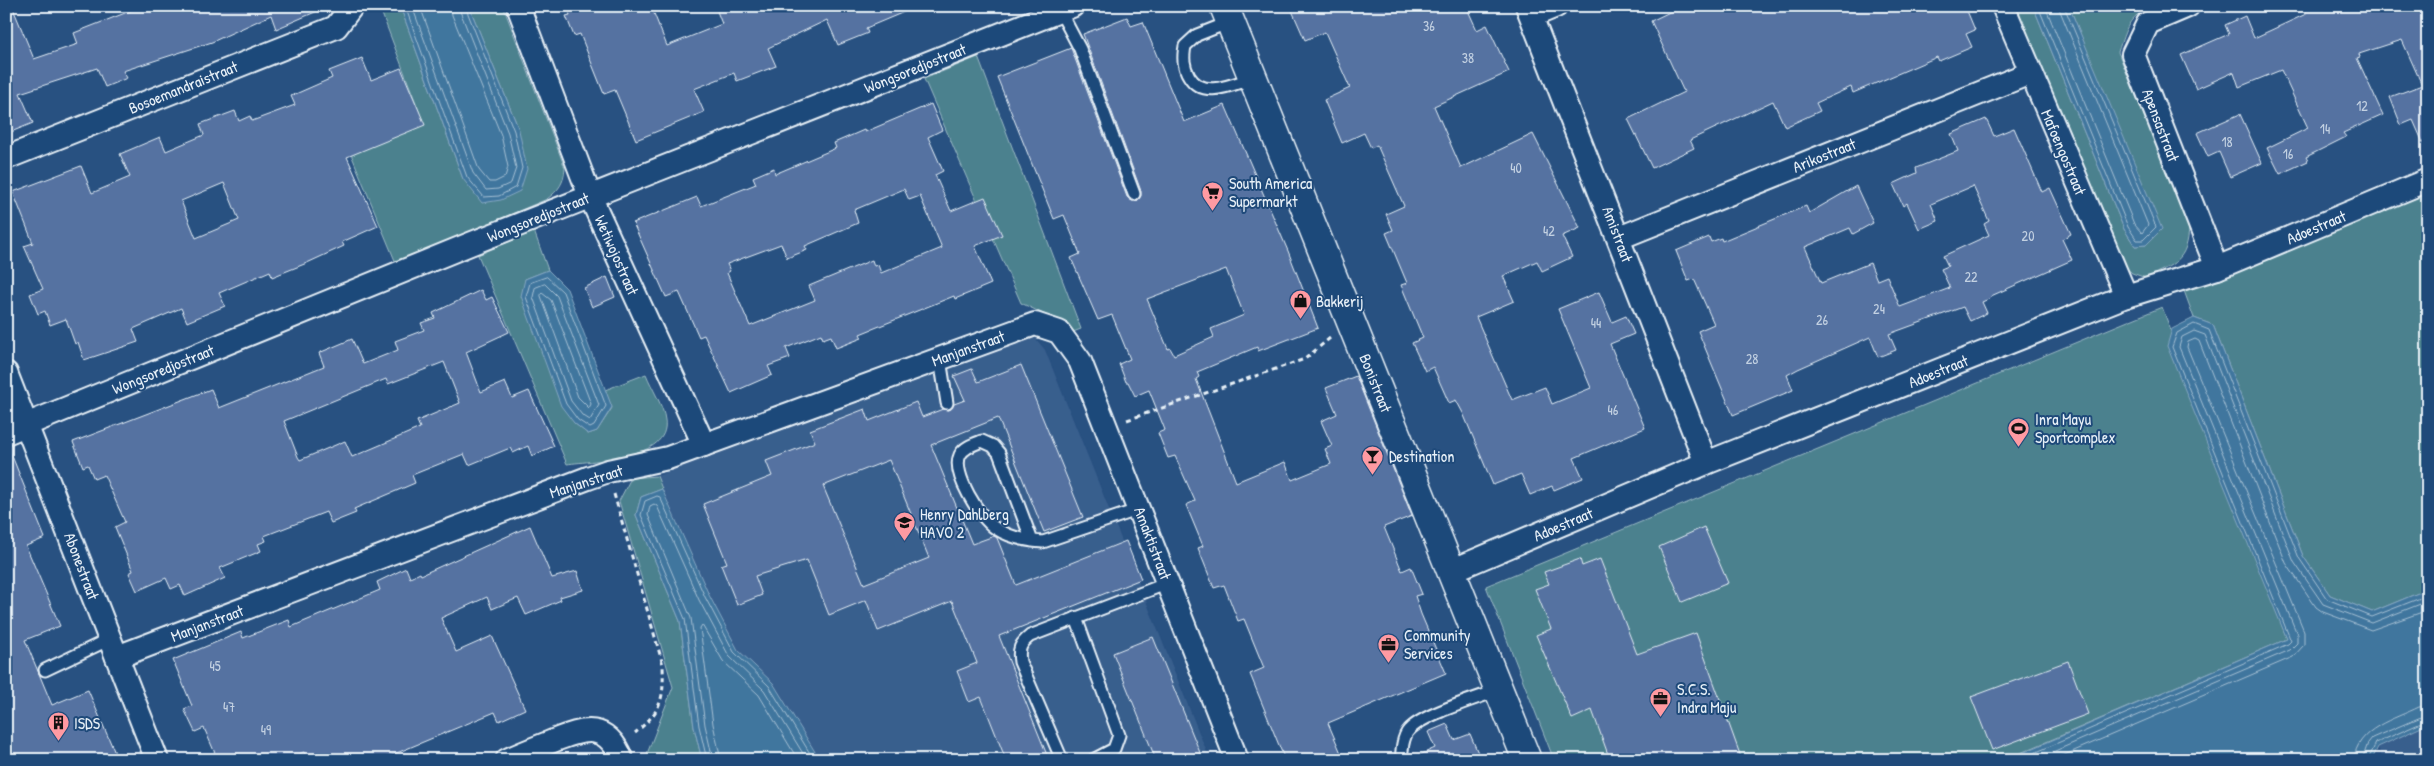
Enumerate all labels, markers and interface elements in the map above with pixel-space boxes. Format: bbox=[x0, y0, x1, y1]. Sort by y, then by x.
house number: 36 bbox=[1423, 16, 1435, 35]
street label: Wongsoredjostraat bbox=[861, 37, 970, 98]
house number: 38 bbox=[1462, 48, 1474, 67]
street label: Bosoemandraistraat bbox=[125, 55, 241, 119]
street label: Apensastraat bbox=[2137, 85, 2185, 165]
house number: 12 bbox=[2356, 96, 2368, 115]
street label: Mafoengostraat bbox=[2036, 106, 2092, 199]
house number: 14 bbox=[2320, 119, 2330, 138]
street label: Arikostraat bbox=[1789, 132, 1859, 178]
house number: 18 bbox=[2221, 132, 2233, 151]
house number: 16 bbox=[2283, 144, 2294, 163]
house number: 40 bbox=[1510, 158, 1522, 177]
place label: South America Supermarkt bbox=[1229, 172, 1312, 212]
supermarket icon: South America Supermarkt bbox=[1201, 180, 1225, 211]
street label: Wongsoredjostraat bbox=[484, 186, 593, 247]
street label: Amistraat bbox=[1597, 203, 1639, 266]
street label: Adoestraat bbox=[2283, 204, 2350, 249]
street label: Wetiwojostraat bbox=[590, 212, 645, 299]
house number: 42 bbox=[1543, 221, 1555, 240]
house number: 20 bbox=[2022, 226, 2034, 245]
house number: 22 bbox=[1964, 267, 1978, 286]
shop icon: Bakkerij bbox=[1288, 289, 1312, 320]
place label: Bakkerij bbox=[1316, 290, 1364, 312]
house number: 24 bbox=[1873, 299, 1885, 318]
house number: 26 bbox=[1816, 310, 1828, 329]
house number: 44 bbox=[1591, 313, 1601, 332]
street label: Manjanstraat bbox=[928, 324, 1008, 371]
street label: Wongsoredjostraat bbox=[109, 338, 218, 399]
house number: 28 bbox=[1746, 349, 1758, 368]
street label: Adoestraat bbox=[1905, 349, 1972, 393]
street label: Bonistraat bbox=[1354, 350, 1398, 416]
house number: 46 bbox=[1608, 400, 1619, 419]
place label: Inra Mayu Sportcomplex bbox=[2035, 408, 2115, 448]
sports icon: Inra Mayu Sportcomplex bbox=[2007, 416, 2031, 447]
bar icon: Destination bbox=[1361, 444, 1385, 475]
place label: Destination bbox=[1389, 445, 1455, 467]
street label: Manjanstraat bbox=[546, 459, 626, 503]
street label: Adoestraat bbox=[1530, 501, 1597, 546]
place label: Henry Dahlberg HAVO 2 bbox=[920, 503, 1009, 543]
street label: Amaktistraat bbox=[1129, 503, 1177, 583]
school or university icon: Henry Dahlberg HAVO 2 bbox=[892, 511, 916, 542]
street label: Abonestraat bbox=[59, 529, 105, 603]
street label: Manjanstraat bbox=[168, 599, 247, 647]
place label: Community Services bbox=[1404, 624, 1471, 664]
office icon: Community Services bbox=[1376, 632, 1400, 663]
house number: 45 bbox=[209, 656, 221, 675]
place label: S.C.S. Indra Maju bbox=[1677, 678, 1737, 718]
office icon: S.C.S. Indra Maju bbox=[1649, 686, 1673, 717]
house number: 47 bbox=[223, 697, 235, 716]
building icon: ISDS bbox=[46, 711, 70, 742]
place label: ISDS bbox=[74, 712, 101, 734]
house number: 49 bbox=[261, 720, 271, 739]

